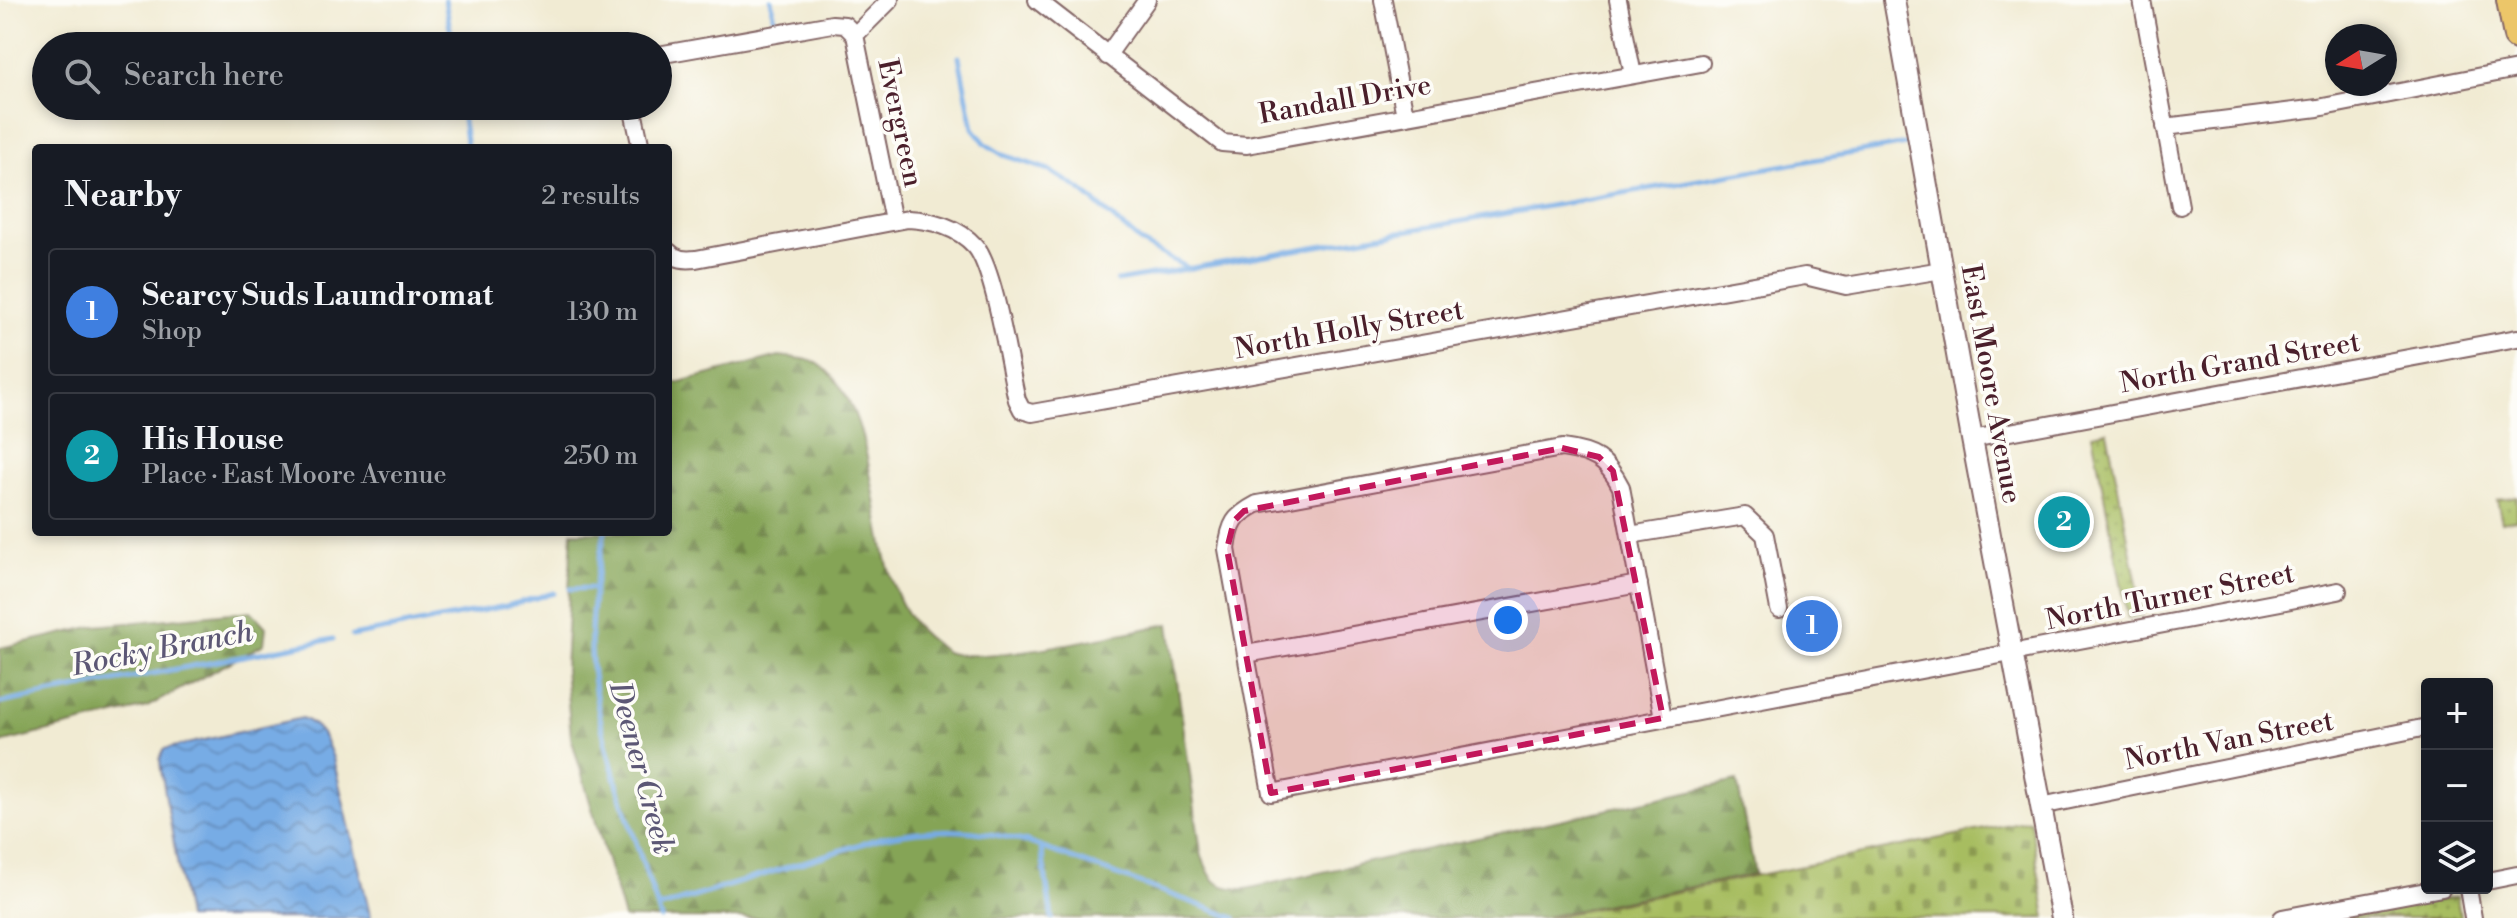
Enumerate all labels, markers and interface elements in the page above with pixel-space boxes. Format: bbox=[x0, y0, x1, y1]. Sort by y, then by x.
north arrow bbox=[2325, 24, 2397, 96]
search box bbox=[32, 32, 672, 120]
icon: search bbox=[60, 54, 104, 98]
street label: Evergreen bbox=[869, 56, 931, 191]
text: Search here bbox=[124, 57, 284, 95]
street label: Randall Drive bbox=[1256, 68, 1434, 132]
text: Nearby bbox=[64, 175, 182, 217]
text: 2 results bbox=[541, 180, 640, 212]
street label: East Moore Avenue bbox=[1953, 262, 2029, 506]
text: Searcy Suds Laundromat bbox=[142, 277, 493, 315]
street label: North Holly Street bbox=[1232, 293, 1466, 367]
text: 1 bbox=[86, 296, 98, 328]
text: 130 m bbox=[567, 296, 638, 328]
text: Shop bbox=[142, 315, 202, 347]
street label: North Grand Street bbox=[2117, 325, 2363, 401]
text: His House bbox=[142, 421, 284, 459]
text: 2 bbox=[84, 440, 100, 472]
text: 250 m bbox=[563, 440, 638, 472]
text: Place · East Moore Avenue bbox=[142, 459, 447, 491]
pin: 2 bbox=[2038, 492, 2090, 552]
street label: North Turner Street bbox=[2043, 556, 2297, 638]
pin: 1 bbox=[1786, 596, 1838, 656]
your location bbox=[1488, 600, 1528, 640]
water label: Rocky Branch bbox=[67, 613, 256, 685]
water label: Deener Creek bbox=[599, 677, 682, 858]
map controls bbox=[2421, 678, 2493, 894]
button: + bbox=[2421, 678, 2493, 750]
street label: North Van Street bbox=[2122, 704, 2337, 778]
button: − bbox=[2421, 750, 2493, 822]
button: layers bbox=[2421, 822, 2493, 894]

